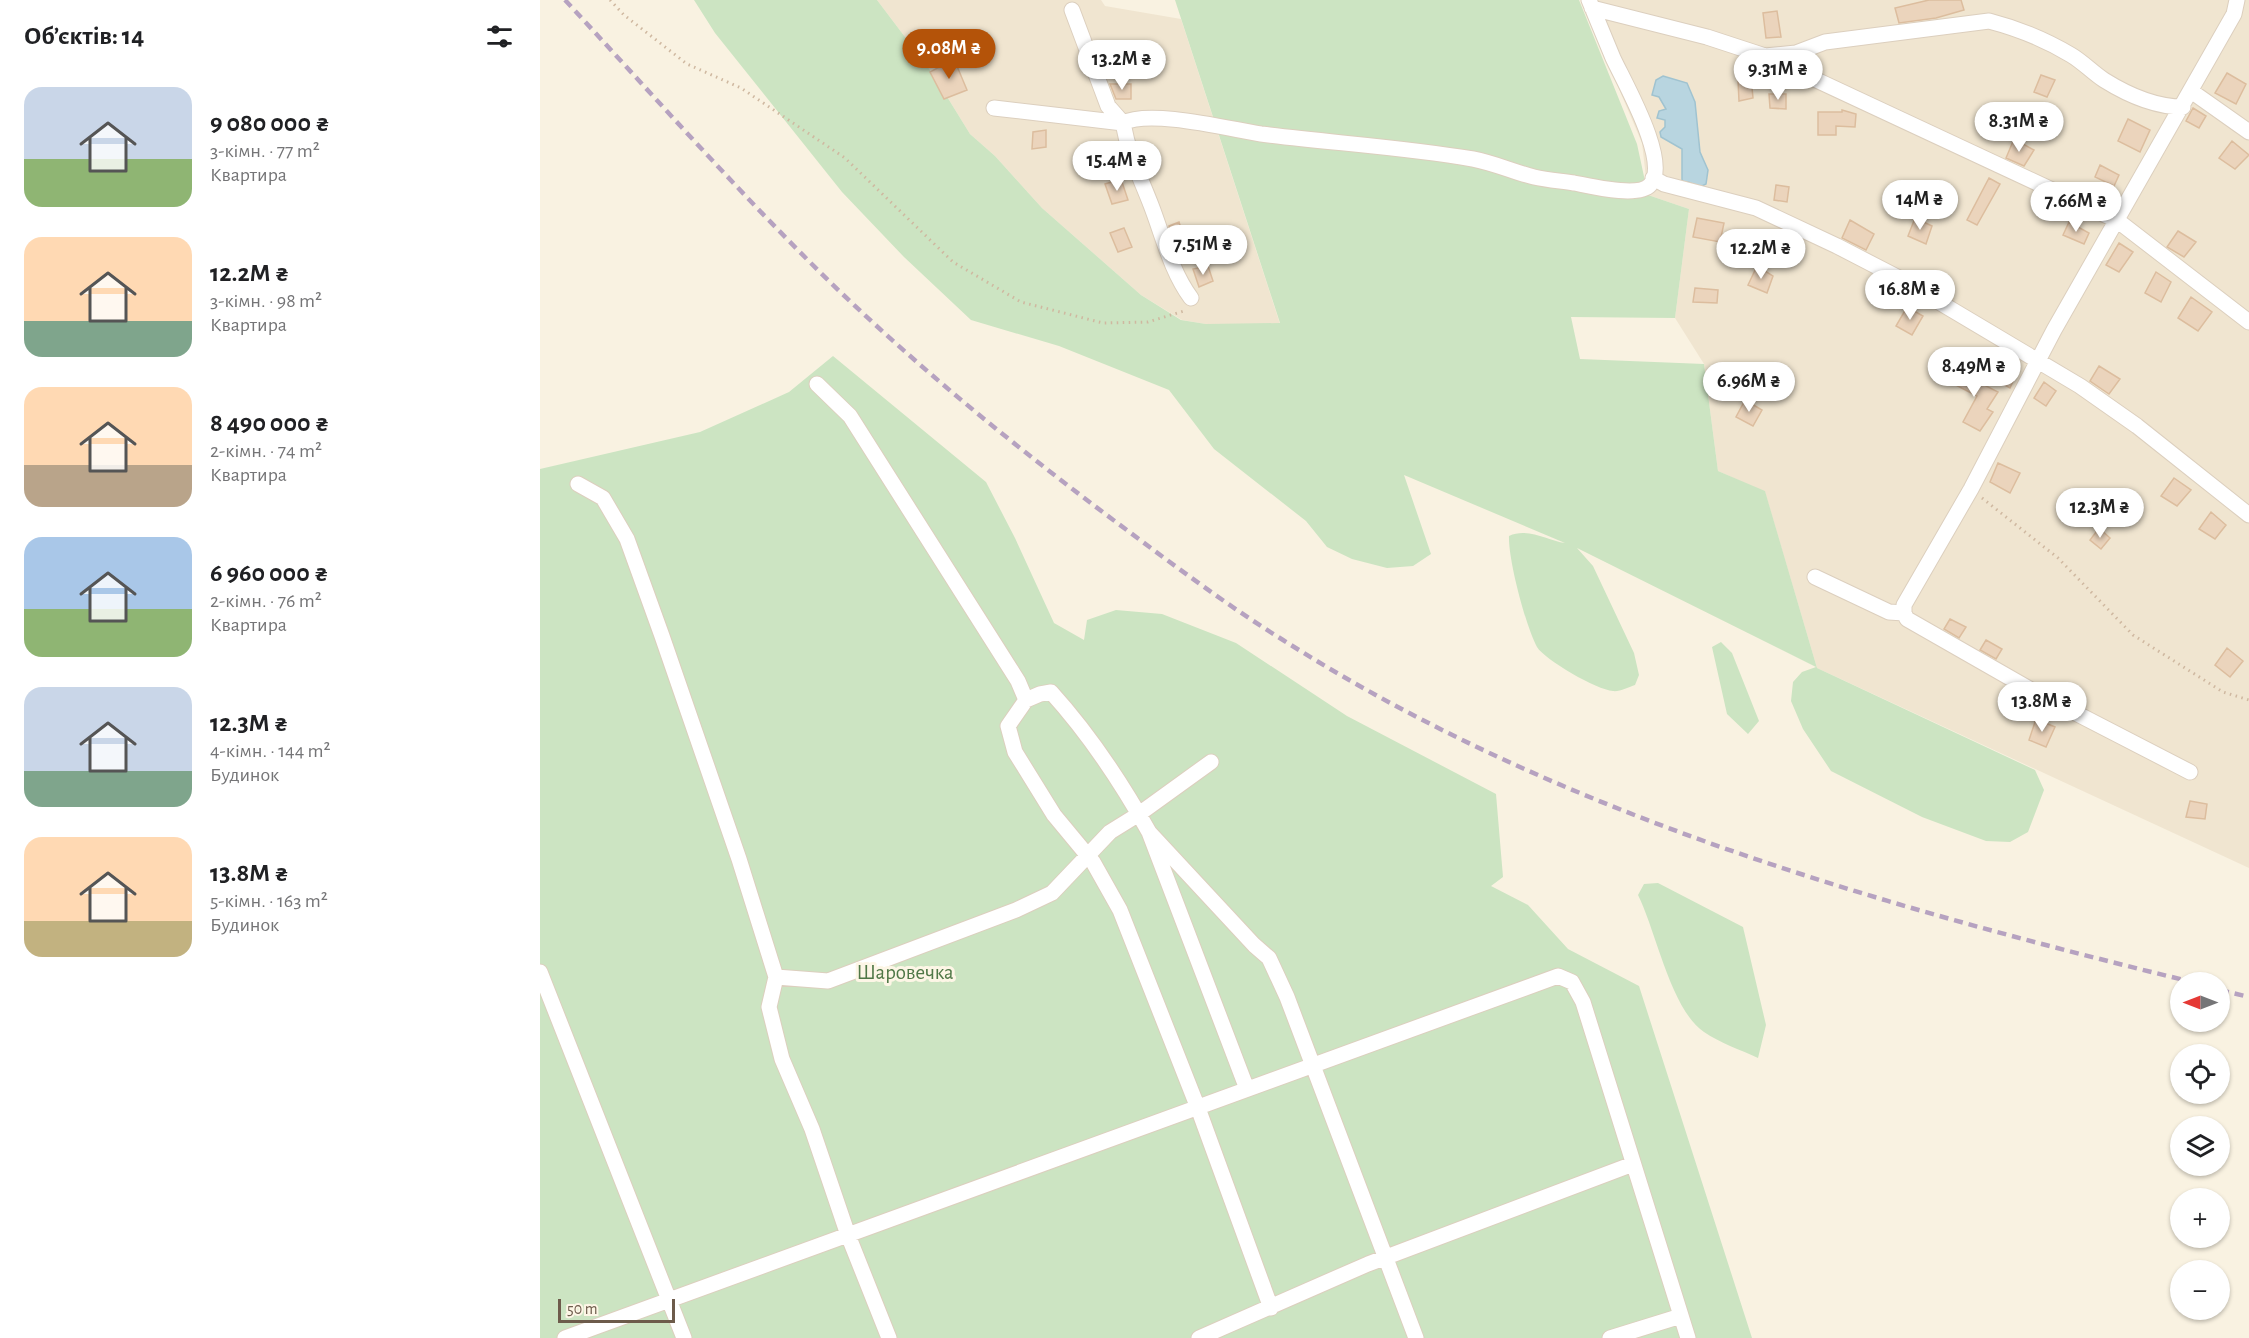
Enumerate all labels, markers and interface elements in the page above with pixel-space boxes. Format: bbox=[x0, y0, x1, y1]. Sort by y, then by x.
icon: filters bbox=[483, 20, 516, 53]
text: Об’єктів: 14 bbox=[24, 23, 144, 49]
pin: 9.08M ₴ bbox=[894, 29, 1004, 80]
text: 9.08M ₴ bbox=[916, 38, 982, 58]
pin: 13.2M ₴ bbox=[1067, 40, 1177, 91]
text: 13.2M ₴ bbox=[1092, 49, 1152, 69]
pin: 9.31M ₴ bbox=[1723, 50, 1833, 101]
text: 9.31M ₴ bbox=[1748, 59, 1808, 79]
pin: 8.31M ₴ bbox=[1964, 102, 2074, 153]
text: 9 080 000 ₴ bbox=[210, 110, 330, 136]
icon: home bbox=[72, 111, 144, 183]
text: 8.31M ₴ bbox=[1989, 111, 2049, 131]
text: 3-кімн. · 77 m² bbox=[210, 141, 320, 161]
pin: 15.4M ₴ bbox=[1062, 141, 1172, 192]
text: 15.4M ₴ bbox=[1087, 150, 1147, 170]
text: Квартира bbox=[210, 165, 287, 185]
pin: 14M ₴ bbox=[1878, 180, 1962, 231]
pin: 7.66M ₴ bbox=[2021, 182, 2131, 233]
text: 14M ₴ bbox=[1896, 189, 1944, 209]
text: 7.66M ₴ bbox=[2044, 191, 2108, 211]
pin: 7.51M ₴ bbox=[1148, 225, 1258, 276]
pin: 12.2M ₴ bbox=[1706, 229, 1816, 280]
text: 7.51M ₴ bbox=[1173, 234, 1233, 254]
text: 12.2M ₴ bbox=[1730, 238, 1792, 258]
text: 12.2M ₴ bbox=[210, 260, 289, 286]
icon: home bbox=[72, 261, 144, 333]
pin: 16.8M ₴ bbox=[1855, 270, 1965, 321]
text: 16.8M ₴ bbox=[1879, 279, 1941, 299]
text: 3-кімн. · 98 m² bbox=[210, 291, 322, 311]
text: Квартира bbox=[210, 315, 287, 335]
pin: 8.49M ₴ bbox=[1919, 347, 2029, 398]
text: 8.49M ₴ bbox=[1942, 356, 2006, 376]
pin: 6.96M ₴ bbox=[1694, 362, 1804, 413]
text: 6.96M ₴ bbox=[1717, 371, 1781, 391]
text: 8 490 000 ₴ bbox=[210, 410, 329, 436]
icon: home bbox=[72, 411, 144, 483]
text: 2-кімн. · 74 m² bbox=[210, 441, 322, 461]
text: Квартира bbox=[210, 465, 287, 485]
pin: 12.3M ₴ bbox=[2045, 488, 2155, 539]
text: 12.3M ₴ bbox=[2070, 497, 2130, 517]
text: 6 960 000 ₴ bbox=[210, 560, 329, 586]
icon: home bbox=[72, 561, 144, 633]
text: 2-кімн. · 76 m² bbox=[210, 591, 322, 611]
text: Квартира bbox=[210, 615, 287, 635]
pin: 13.8M ₴ bbox=[1987, 682, 2097, 733]
text: 13.8M ₴ bbox=[2012, 691, 2072, 711]
text: 12.3M ₴ bbox=[210, 710, 288, 736]
icon: home bbox=[72, 711, 144, 783]
text: 4-кімн. · 144 m² bbox=[210, 741, 331, 761]
text: Будинок bbox=[210, 765, 279, 785]
text: 13.8M ₴ bbox=[210, 860, 289, 886]
icon: home bbox=[72, 861, 144, 933]
text: 5-кімн. · 163 m² bbox=[210, 891, 328, 911]
text: Будинок bbox=[210, 915, 279, 935]
park label: Шаровечка bbox=[856, 962, 954, 983]
north arrow bbox=[2170, 972, 2230, 1032]
map controls bbox=[2170, 972, 2230, 1320]
button: locate bbox=[2170, 1044, 2230, 1104]
button: layers bbox=[2170, 1116, 2230, 1176]
button: + bbox=[2170, 1188, 2230, 1248]
button: − bbox=[2170, 1260, 2230, 1320]
scale bar bbox=[558, 1296, 675, 1324]
text: 50 m bbox=[567, 1301, 598, 1317]

